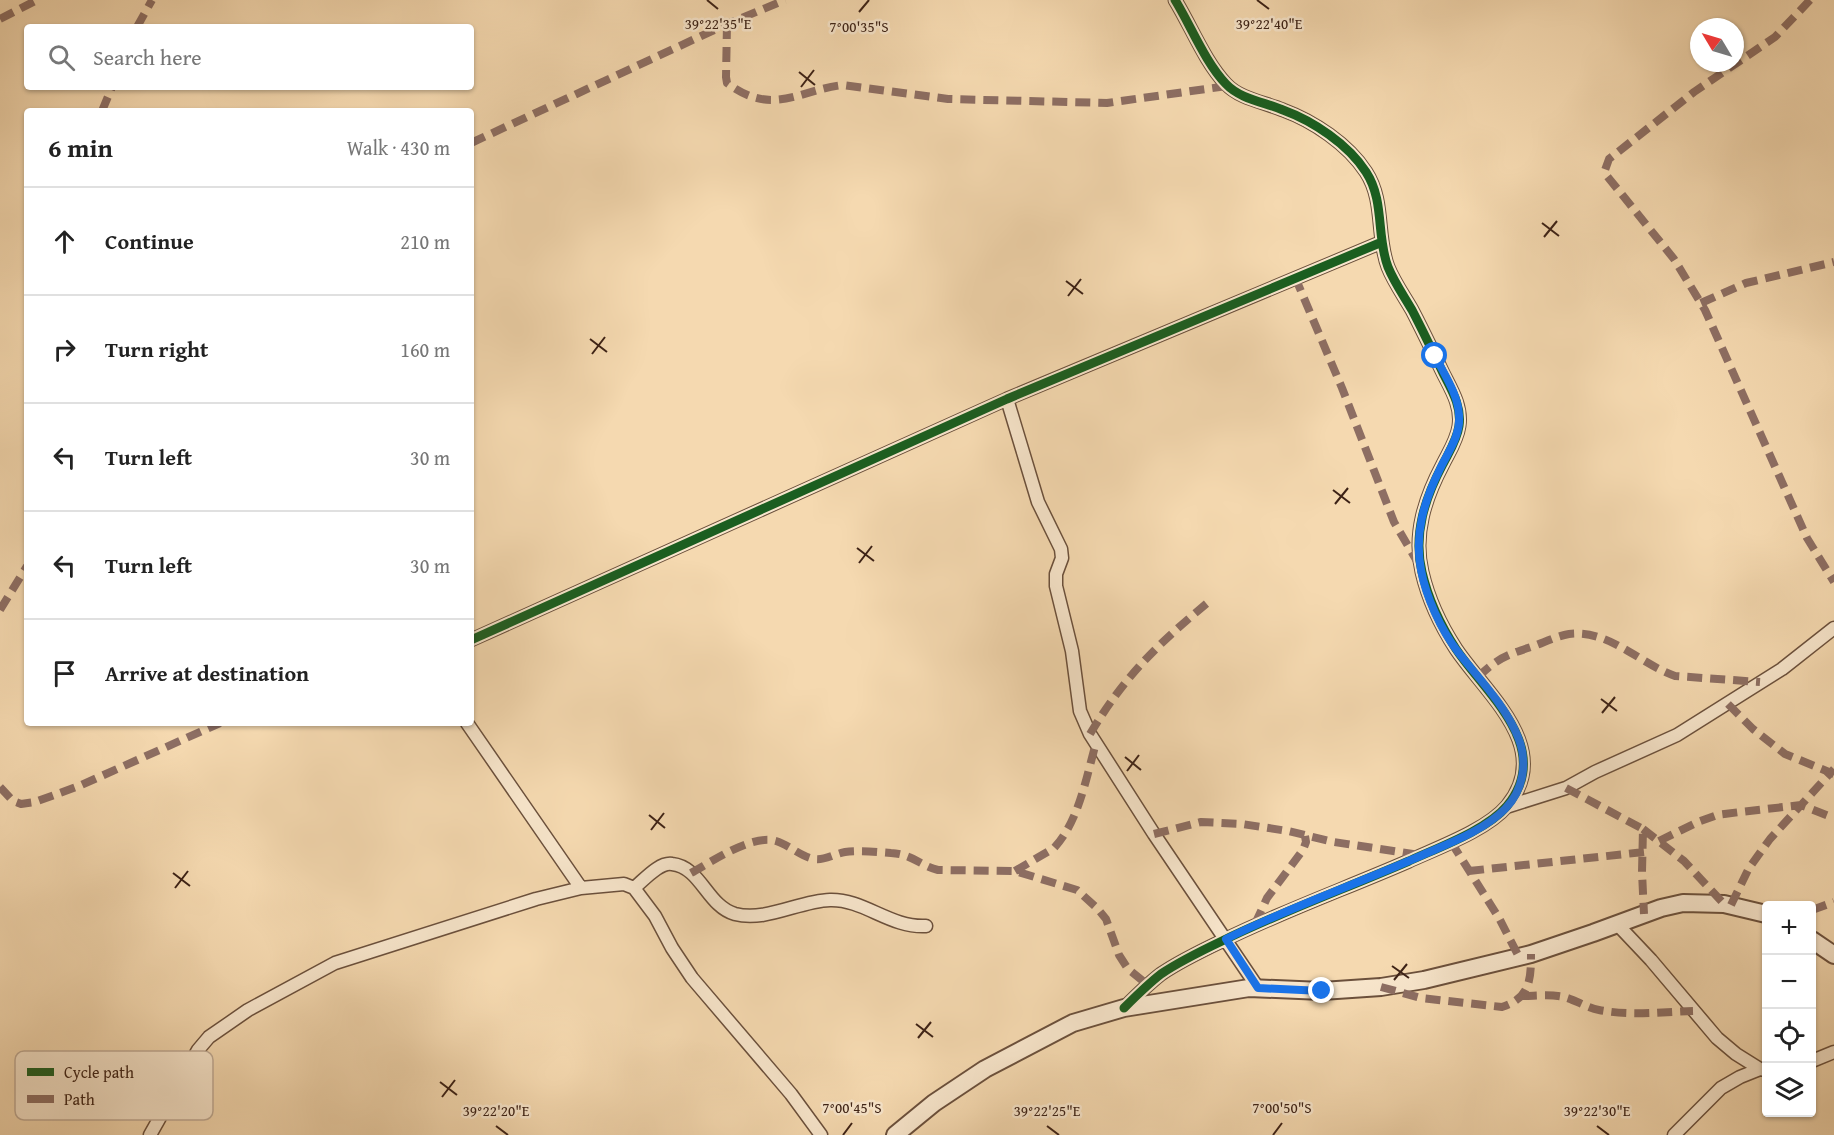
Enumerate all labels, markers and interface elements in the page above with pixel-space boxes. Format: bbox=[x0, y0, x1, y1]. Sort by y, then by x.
text: 39°22'35"E bbox=[685, 13, 752, 34]
text: 39°22'40"E bbox=[1236, 13, 1303, 34]
text: 7°00'35"S bbox=[829, 16, 889, 37]
north arrow bbox=[1690, 18, 1744, 72]
search box bbox=[24, 24, 474, 90]
icon: search bbox=[45, 41, 78, 74]
text: Search here bbox=[93, 41, 202, 73]
text: 6 min bbox=[48, 128, 113, 167]
text: Walk · 430 m bbox=[347, 133, 450, 162]
icon: ahead bbox=[48, 225, 81, 258]
text: Continue bbox=[105, 225, 194, 257]
text: 210 m bbox=[400, 227, 450, 256]
icon: right bbox=[48, 333, 81, 366]
text: Turn right bbox=[105, 333, 208, 365]
text: 160 m bbox=[400, 335, 450, 364]
route start bbox=[1421, 342, 1447, 368]
icon: left bbox=[48, 441, 81, 474]
text: Turn left bbox=[105, 441, 192, 473]
text: 30 m bbox=[410, 443, 450, 472]
icon: left bbox=[48, 549, 81, 582]
text: Turn left bbox=[105, 549, 192, 581]
text: 30 m bbox=[410, 551, 450, 580]
icon: arrive bbox=[48, 657, 81, 690]
text: Arrive at destination bbox=[105, 657, 309, 689]
map controls bbox=[1762, 901, 1816, 1117]
button: + bbox=[1762, 901, 1816, 955]
button: − bbox=[1762, 955, 1816, 1009]
route end bbox=[1308, 977, 1334, 1003]
button: locate bbox=[1762, 1009, 1816, 1063]
legend bbox=[15, 1051, 213, 1120]
text: Cycle path bbox=[64, 1060, 134, 1084]
button: layers bbox=[1762, 1063, 1816, 1117]
text: Path bbox=[64, 1087, 95, 1111]
text: 7°00'45"S bbox=[822, 1097, 882, 1118]
text: 7°00'50"S bbox=[1252, 1097, 1312, 1118]
text: 39°22'20"E bbox=[463, 1100, 530, 1121]
text: 39°22'25"E bbox=[1014, 1100, 1081, 1121]
text: 39°22'30"E bbox=[1564, 1100, 1631, 1121]

